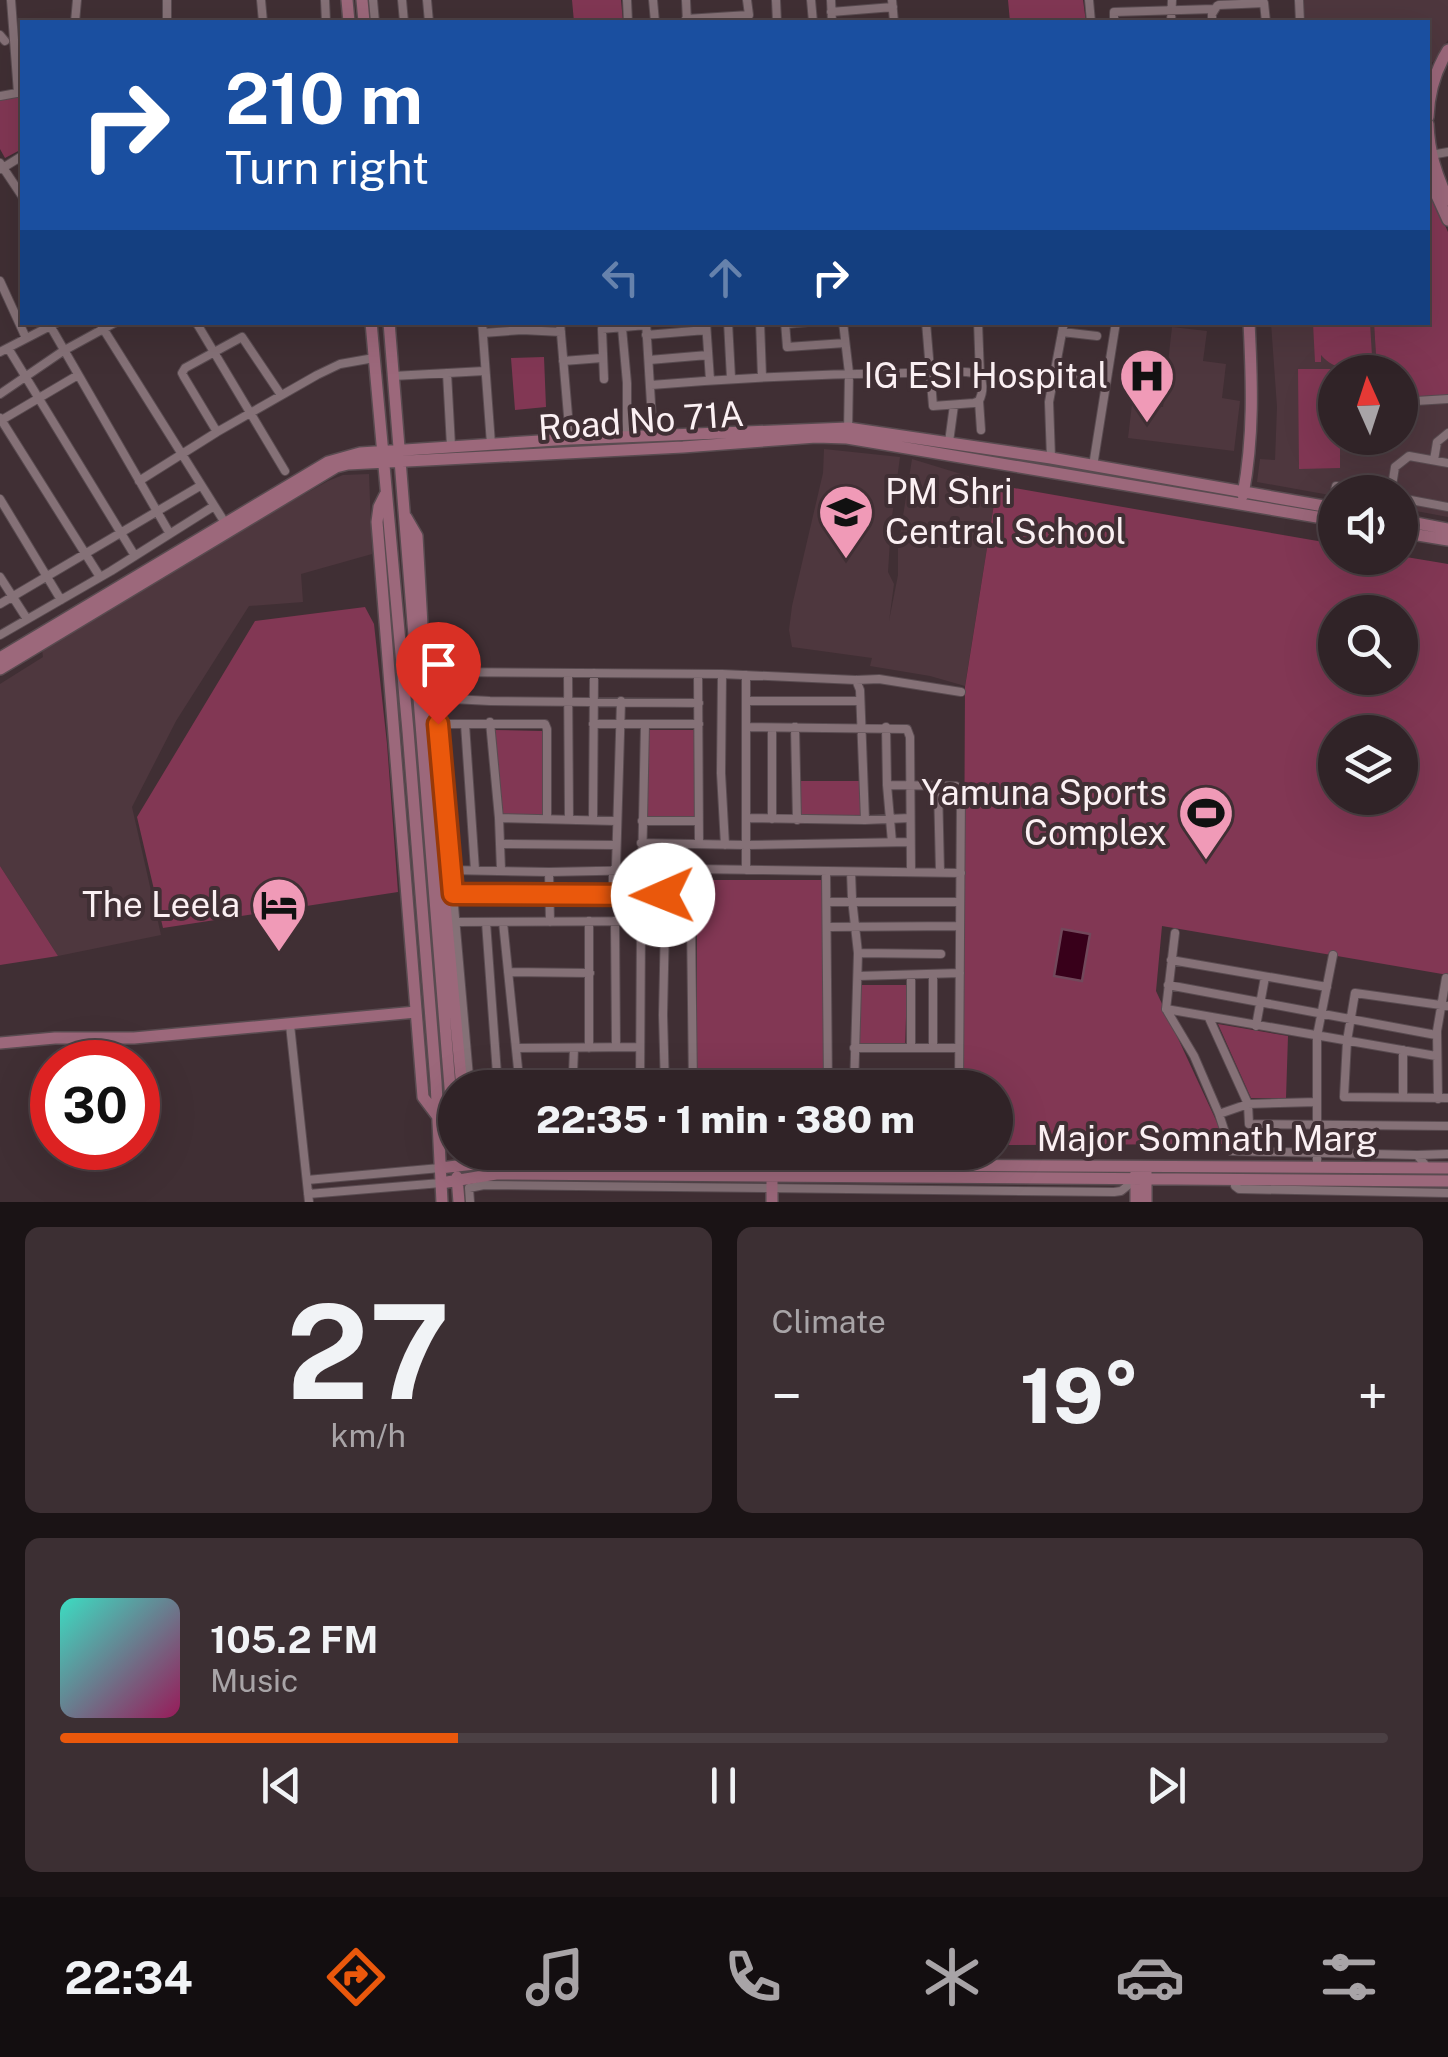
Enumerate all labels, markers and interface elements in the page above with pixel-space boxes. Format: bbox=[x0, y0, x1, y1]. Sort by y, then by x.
text: 210 m bbox=[225, 57, 423, 140]
icon: right bbox=[60, 60, 190, 190]
text: Turn right bbox=[225, 141, 429, 194]
icon: left bbox=[593, 250, 648, 305]
icon: ahead bbox=[698, 250, 753, 305]
icon: right bbox=[803, 250, 858, 305]
hospital icon: IG ESI Hospital bbox=[1117, 346, 1177, 425]
place label: IG ESI Hospital bbox=[863, 355, 1108, 396]
north arrow bbox=[1318, 355, 1418, 455]
map controls bbox=[1318, 355, 1418, 815]
street label: Road No 71A bbox=[537, 393, 745, 448]
place label: PM Shri Central School bbox=[885, 471, 1126, 552]
button: sound bbox=[1318, 475, 1418, 575]
school or university icon: PM Shri Central School bbox=[816, 482, 876, 561]
button: search bbox=[1318, 595, 1418, 695]
pin bbox=[396, 622, 481, 725]
icon: arrive bbox=[411, 637, 466, 692]
button: layers bbox=[1318, 715, 1418, 815]
place label: Yamuna Sports Complex bbox=[921, 772, 1167, 853]
sports icon: Yamuna Sports Complex bbox=[1176, 783, 1236, 862]
position arrow bbox=[611, 843, 715, 947]
hotel icon: The Leela bbox=[249, 875, 309, 954]
place label: The Leela bbox=[82, 884, 240, 925]
speed limit sign: 30 bbox=[30, 1040, 160, 1170]
text: 22:35 · 1 min · 380 m bbox=[536, 1097, 915, 1142]
street label: Major Somnath Marg bbox=[1036, 1118, 1378, 1159]
text: 27 bbox=[286, 1276, 450, 1428]
text: Climate bbox=[772, 1303, 886, 1340]
text: 19° bbox=[1020, 1352, 1139, 1440]
text: − bbox=[772, 1364, 802, 1428]
text: + bbox=[1358, 1364, 1388, 1428]
text: km/h bbox=[331, 1417, 406, 1454]
text: 105.2 FM bbox=[210, 1617, 378, 1662]
text: Music bbox=[210, 1662, 298, 1699]
icon: previous bbox=[254, 1758, 309, 1813]
icon: pause bbox=[696, 1758, 751, 1813]
icon: next bbox=[1139, 1758, 1194, 1813]
icon: directions bbox=[321, 1942, 391, 2012]
icon: music bbox=[520, 1942, 590, 2012]
icon: phone bbox=[718, 1942, 788, 2012]
icon: climate bbox=[917, 1942, 987, 2012]
icon: car bbox=[1115, 1942, 1185, 2012]
icon: filters bbox=[1314, 1942, 1384, 2012]
text: 22:34 bbox=[64, 1951, 193, 2004]

